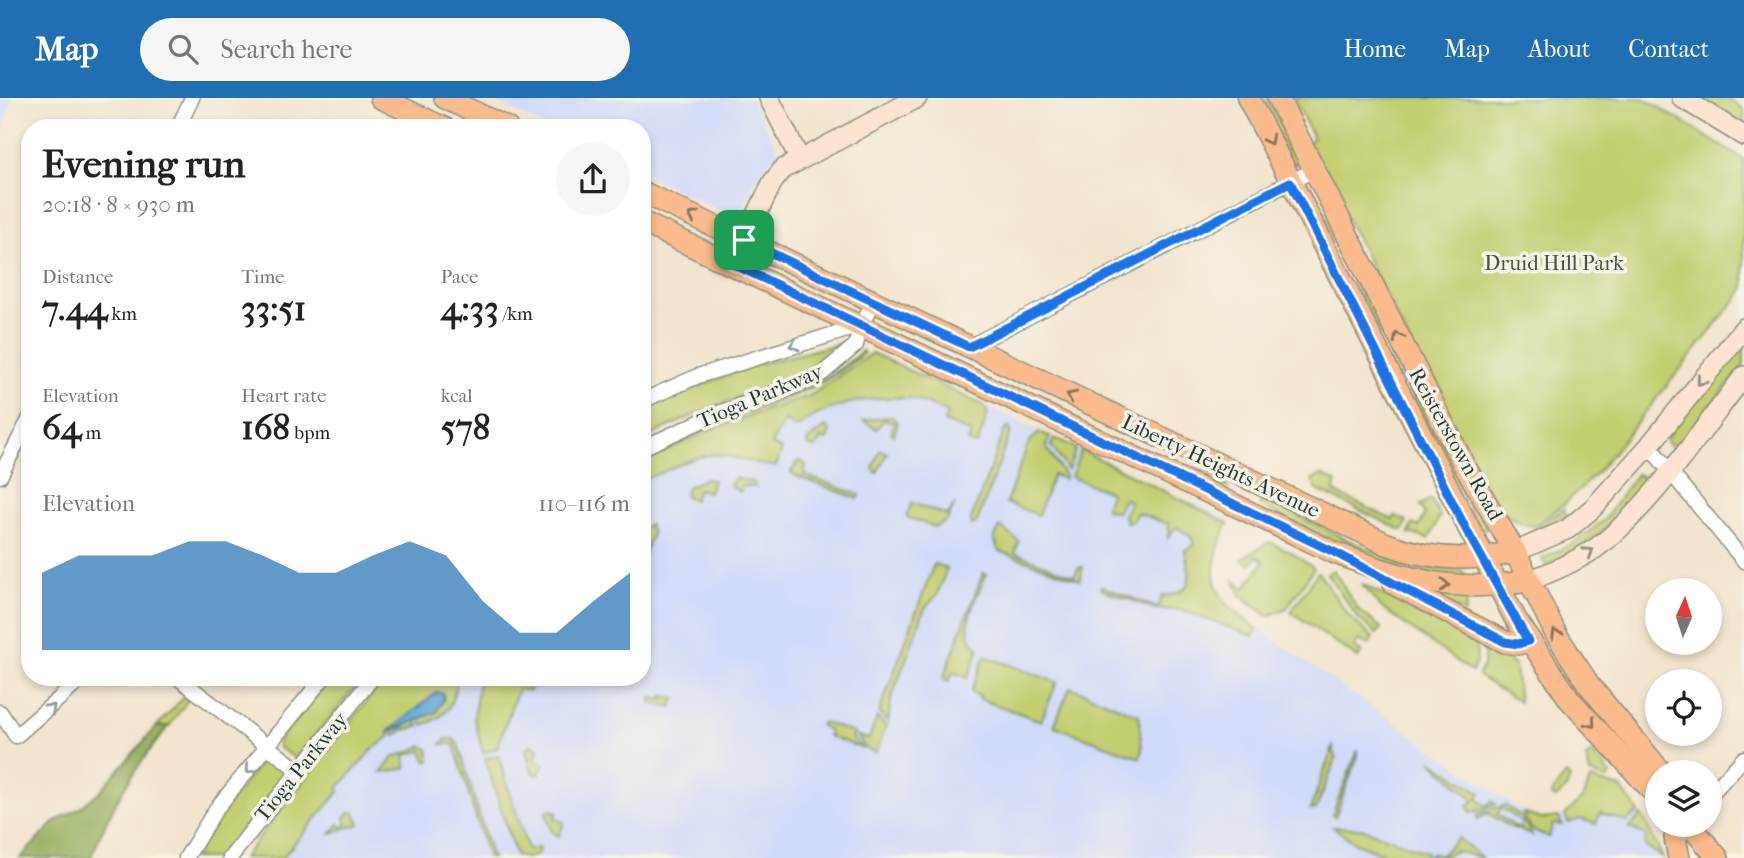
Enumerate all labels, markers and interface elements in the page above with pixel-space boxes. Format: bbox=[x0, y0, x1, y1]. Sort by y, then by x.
search box bbox=[140, 18, 630, 81]
text: Map bbox=[35, 30, 98, 69]
icon: search bbox=[164, 30, 202, 68]
text: Search here bbox=[220, 34, 352, 65]
text: Home bbox=[1344, 35, 1406, 63]
text: Map bbox=[1444, 35, 1490, 63]
text: About bbox=[1528, 35, 1590, 63]
text: Contact bbox=[1628, 35, 1709, 63]
one-way arrow bbox=[1261, 133, 1275, 145]
text: Evening run bbox=[42, 142, 245, 187]
button: share bbox=[556, 142, 630, 216]
text: 20:18 · 8 × 930 m bbox=[42, 191, 195, 218]
one-way arrow bbox=[688, 210, 700, 224]
pin bbox=[714, 210, 774, 270]
icon: arrive bbox=[725, 221, 763, 259]
park label: Druid Hill Park bbox=[1484, 251, 1624, 275]
text: Distance bbox=[42, 266, 113, 288]
text: Time bbox=[241, 266, 285, 288]
text: Pace bbox=[441, 266, 479, 288]
text: 7.44 bbox=[42, 288, 107, 329]
text: 33:51 bbox=[241, 288, 306, 329]
text: 4:33 bbox=[441, 288, 499, 329]
text: km bbox=[107, 303, 137, 325]
text: /km bbox=[499, 303, 533, 325]
one-way arrow bbox=[1393, 331, 1407, 344]
one-way arrow bbox=[789, 337, 801, 351]
street label: Tioga Parkway bbox=[694, 359, 827, 433]
street label: Reisterstown Road bbox=[1404, 364, 1508, 525]
one-way arrow bbox=[1697, 374, 1710, 386]
text: Elevation bbox=[42, 385, 119, 407]
text: Heart rate bbox=[241, 385, 326, 407]
text: kcal bbox=[441, 385, 473, 407]
one-way arrow bbox=[1066, 390, 1078, 404]
text: 64 bbox=[42, 407, 82, 448]
text: 168 bbox=[241, 407, 290, 448]
text: 578 bbox=[441, 407, 490, 448]
street label: Liberty Heights Avenue bbox=[1118, 410, 1324, 522]
text: m bbox=[82, 422, 101, 444]
text: bpm bbox=[290, 422, 330, 444]
text: Elevation bbox=[42, 490, 135, 517]
text: 110–116 m bbox=[538, 490, 630, 517]
one-way arrow bbox=[1581, 547, 1594, 560]
one-way arrow bbox=[1440, 577, 1451, 592]
north arrow bbox=[1645, 578, 1722, 654]
map controls bbox=[1645, 578, 1722, 837]
one-way arrow bbox=[1551, 629, 1564, 641]
button: locate bbox=[1645, 669, 1722, 746]
one-way arrow bbox=[43, 704, 56, 716]
street label: Tioga Parkway bbox=[250, 707, 353, 826]
one-way arrow bbox=[1583, 715, 1595, 728]
one-way arrow bbox=[246, 760, 258, 773]
button: layers bbox=[1645, 760, 1722, 837]

